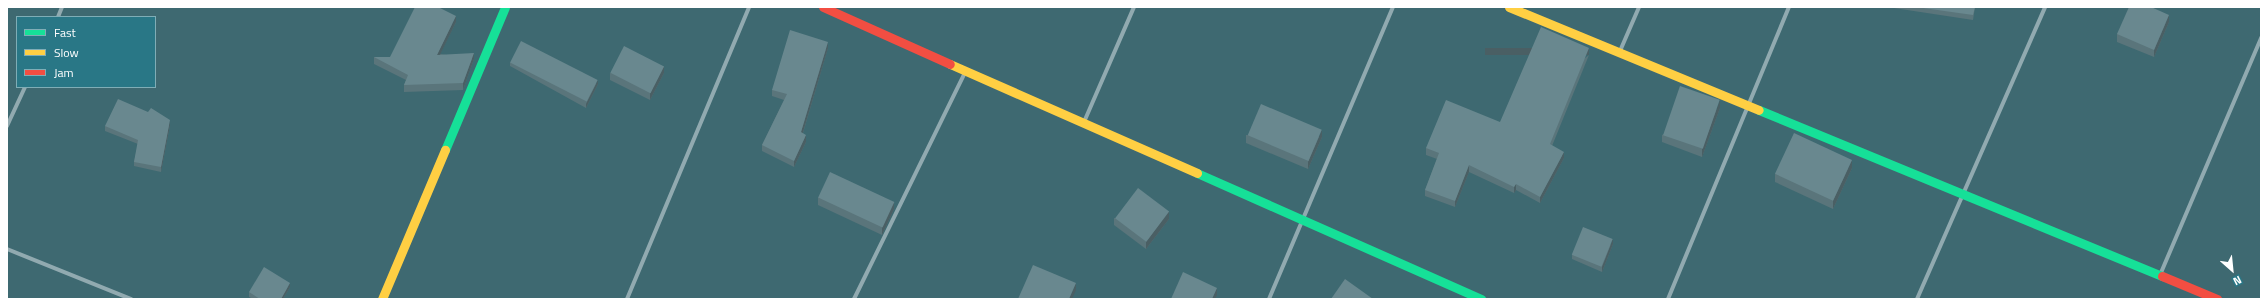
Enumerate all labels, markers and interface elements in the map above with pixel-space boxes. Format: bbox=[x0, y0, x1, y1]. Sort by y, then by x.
legend bbox=[16, 16, 156, 88]
text: Fast bbox=[54, 23, 76, 42]
text: Slow bbox=[54, 43, 79, 62]
text: Jam bbox=[54, 63, 74, 82]
north arrow bbox=[2212, 250, 2252, 290]
text: N bbox=[2230, 272, 2244, 290]

